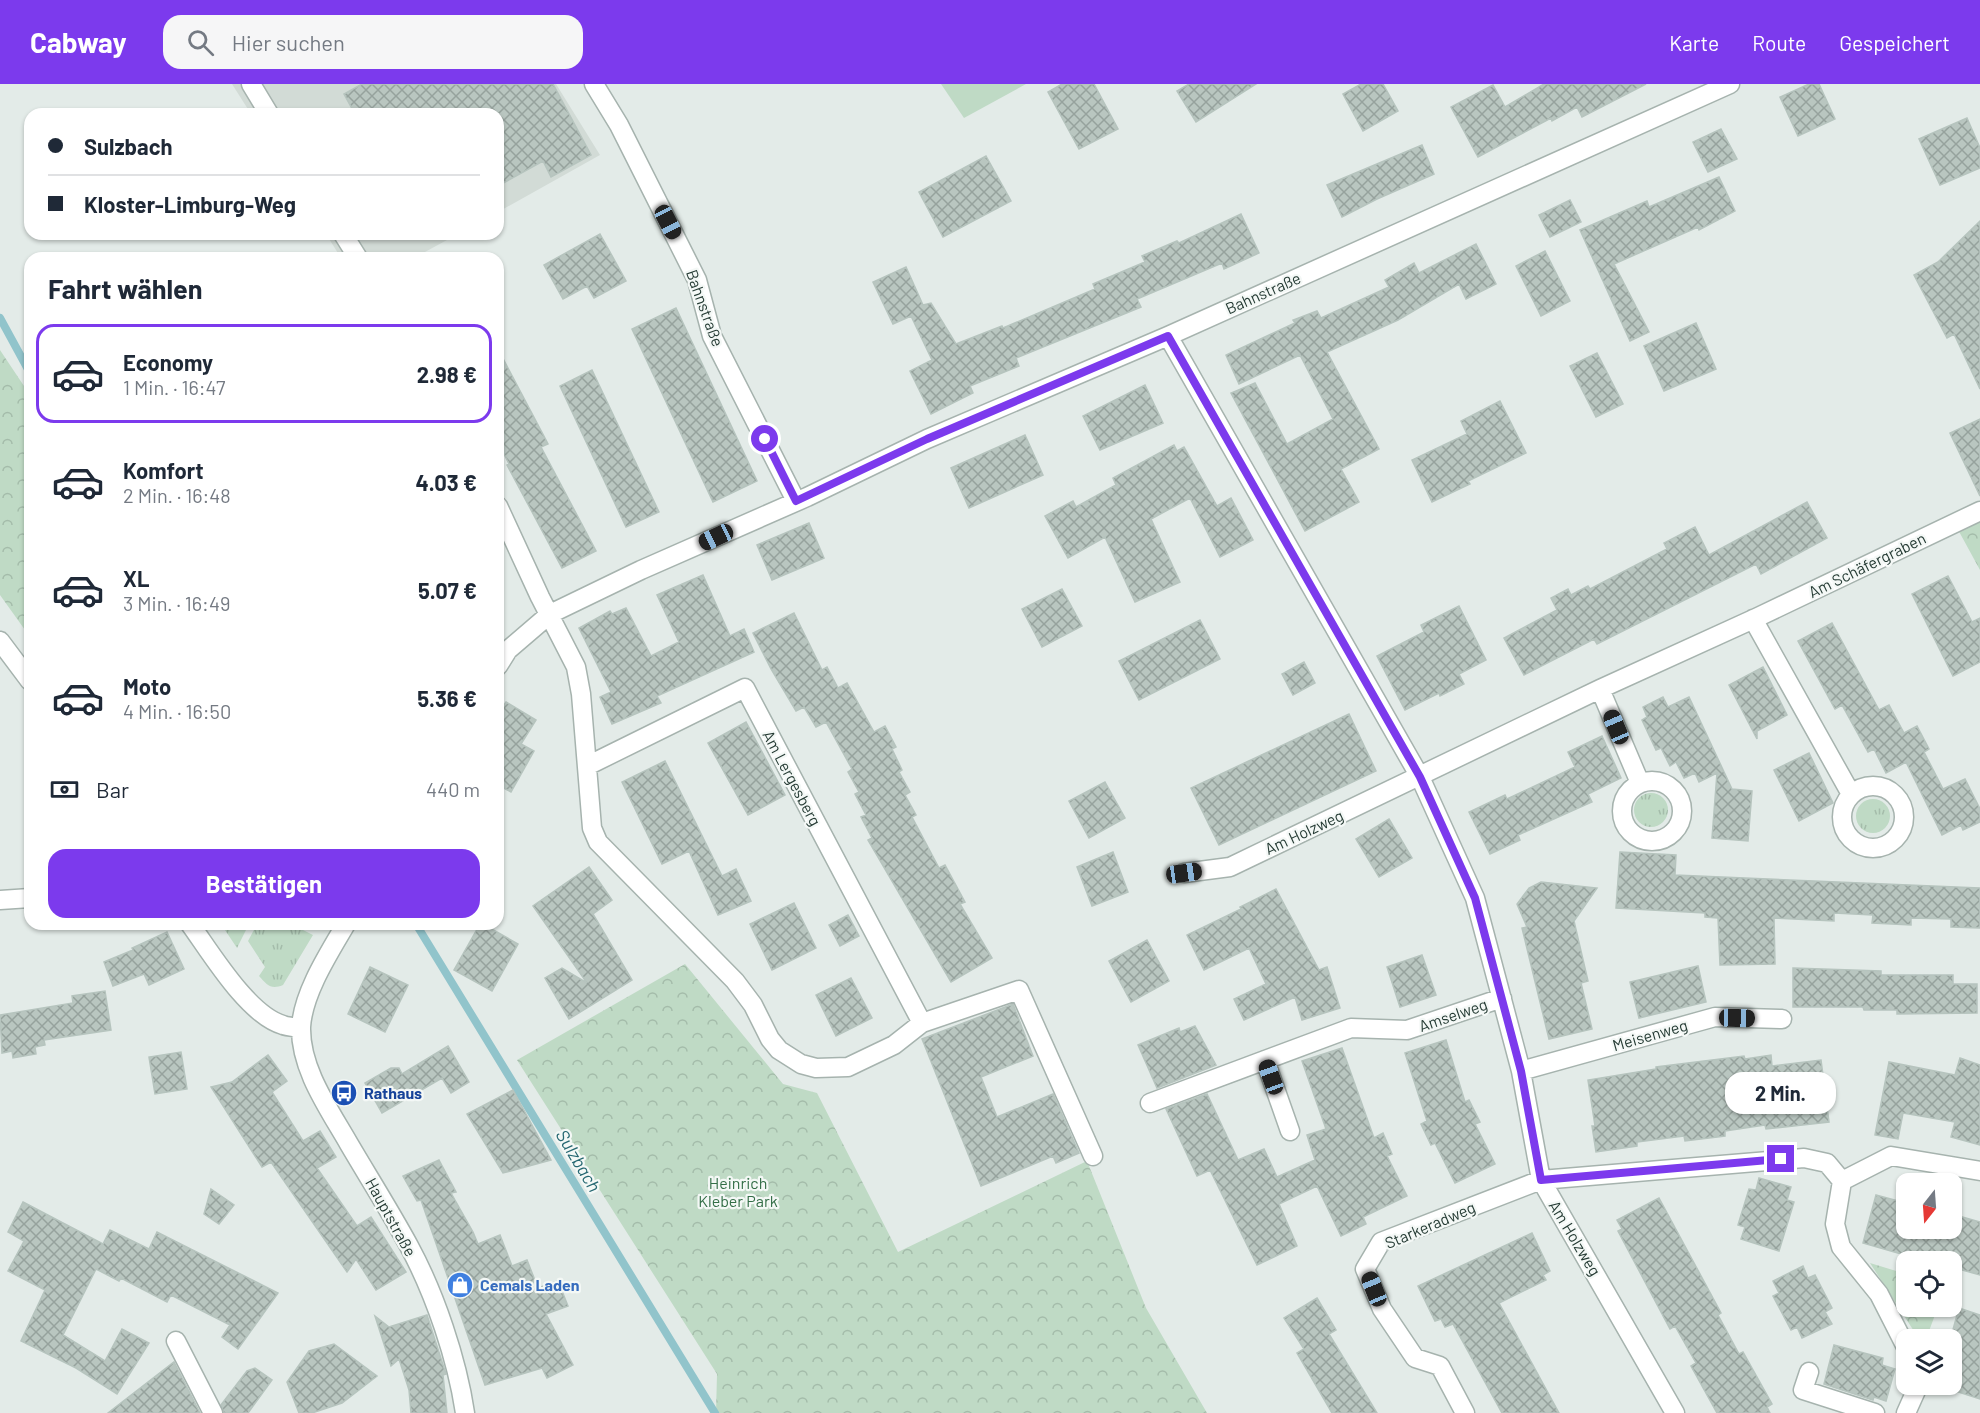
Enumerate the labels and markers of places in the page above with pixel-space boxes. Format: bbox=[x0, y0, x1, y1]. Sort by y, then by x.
bus stop icon: Rathaus bbox=[329, 1078, 359, 1108]
place label: Rathaus bbox=[364, 1083, 422, 1102]
shop icon: Cemals Laden bbox=[445, 1270, 475, 1300]
place label: Cemals Laden bbox=[480, 1275, 580, 1294]

